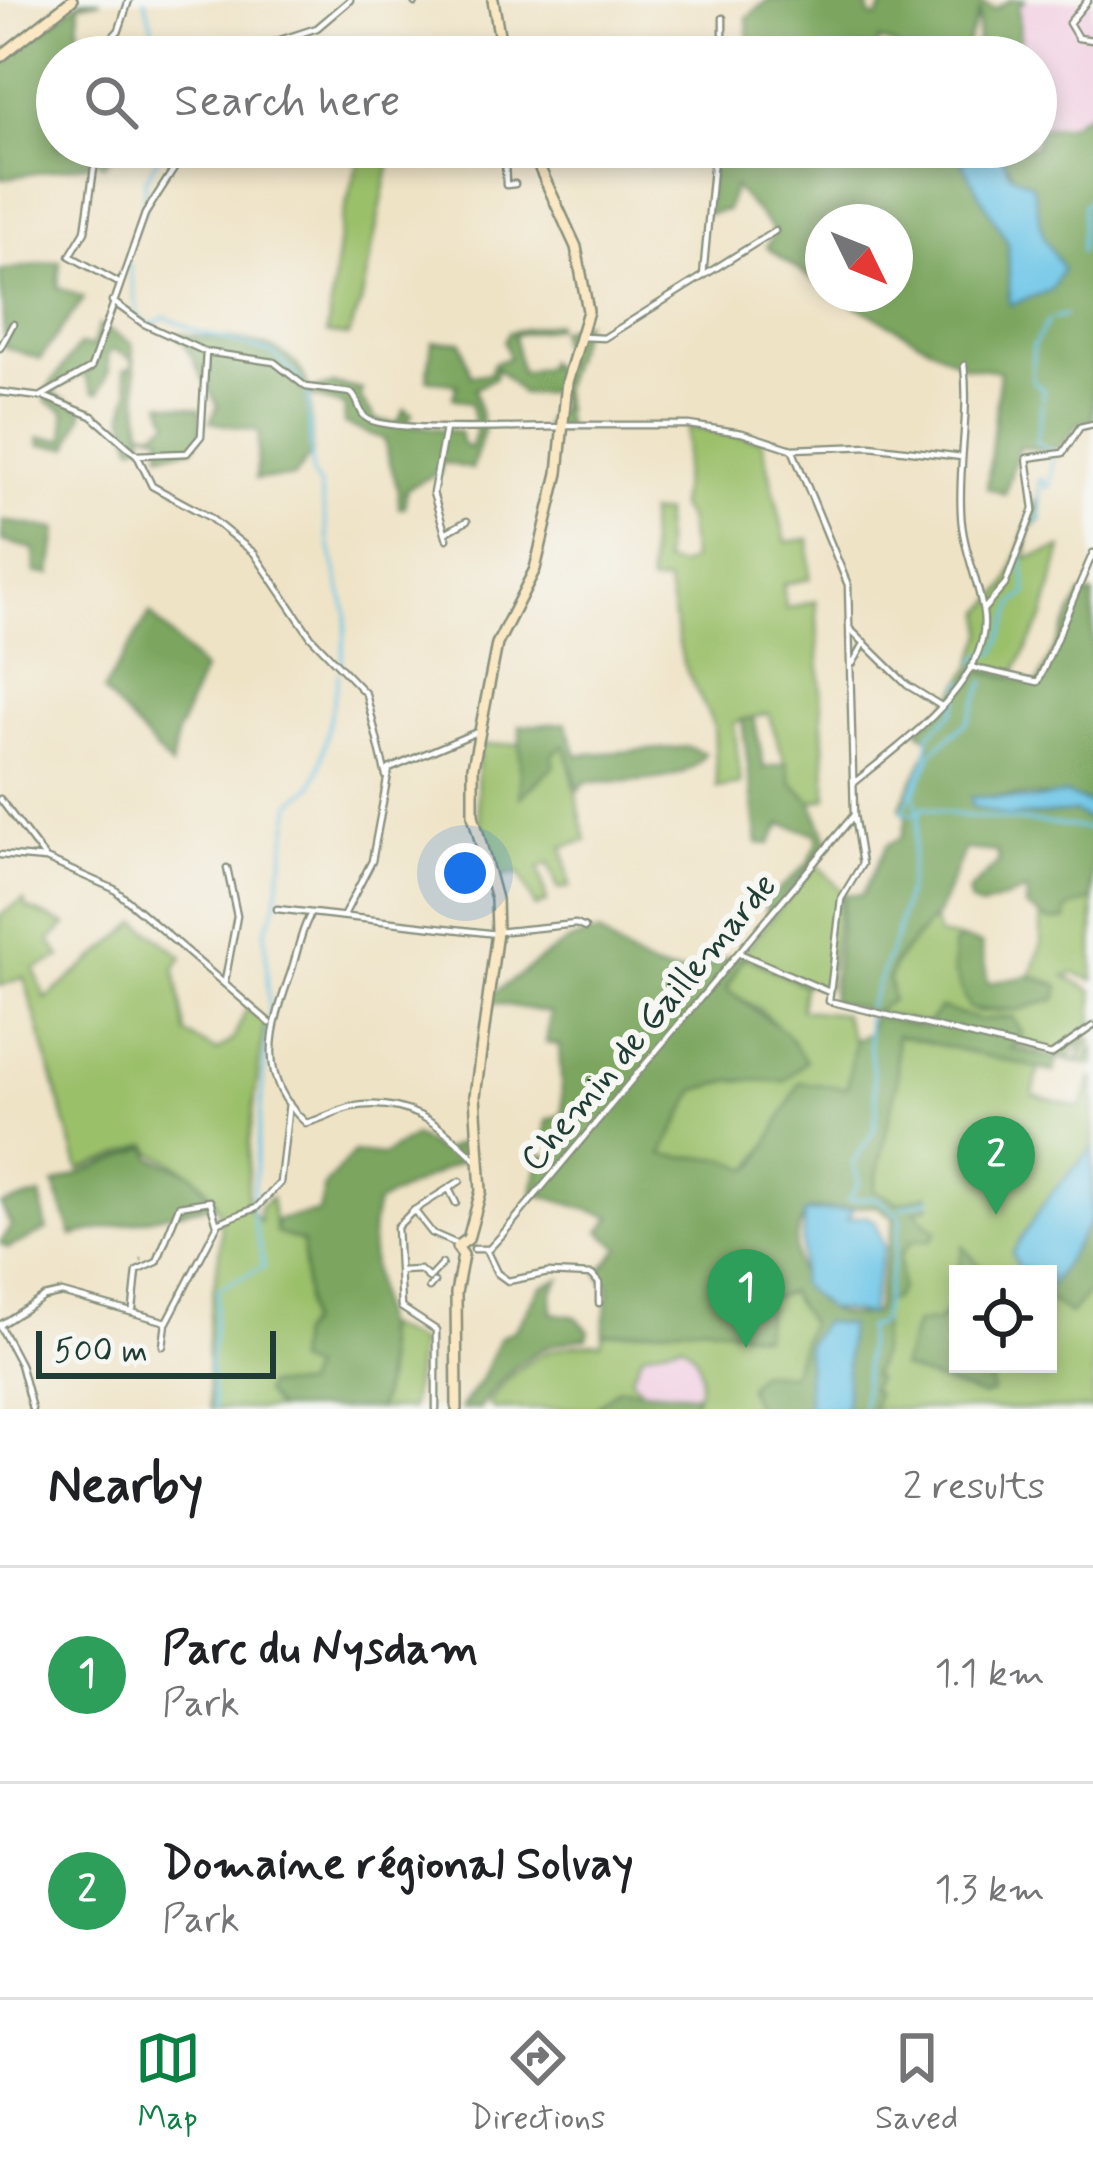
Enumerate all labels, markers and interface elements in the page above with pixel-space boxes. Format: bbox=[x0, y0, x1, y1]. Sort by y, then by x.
search box bbox=[36, 36, 1057, 168]
icon: search bbox=[78, 69, 144, 135]
text: Search here bbox=[174, 73, 401, 132]
north arrow bbox=[805, 204, 913, 312]
your location bbox=[435, 843, 495, 903]
street label: Chemin de Gaillemarde bbox=[511, 864, 789, 1182]
pin: 2 bbox=[957, 1116, 1035, 1215]
pin: 1 bbox=[707, 1249, 785, 1348]
map controls bbox=[949, 1265, 1057, 1373]
button: locate bbox=[949, 1265, 1057, 1373]
scale bar bbox=[36, 1325, 276, 1378]
text: 500 m bbox=[54, 1330, 148, 1374]
text: Nearby bbox=[48, 1454, 203, 1520]
text: 2 results bbox=[903, 1462, 1045, 1513]
text: Parc du Nysdam bbox=[162, 1620, 478, 1679]
text: 1 bbox=[78, 1649, 96, 1700]
text: 1.1 km bbox=[935, 1649, 1045, 1700]
text: Park bbox=[162, 1679, 240, 1730]
text: Domaine régional Solvay bbox=[162, 1836, 634, 1895]
text: 2 bbox=[77, 1865, 97, 1916]
text: 1.3 km bbox=[934, 1865, 1045, 1916]
text: Park bbox=[162, 1895, 240, 1946]
tab: Map bbox=[135, 2025, 201, 2141]
tab: Directions bbox=[470, 2025, 606, 2141]
tab: Saved bbox=[875, 2025, 958, 2141]

